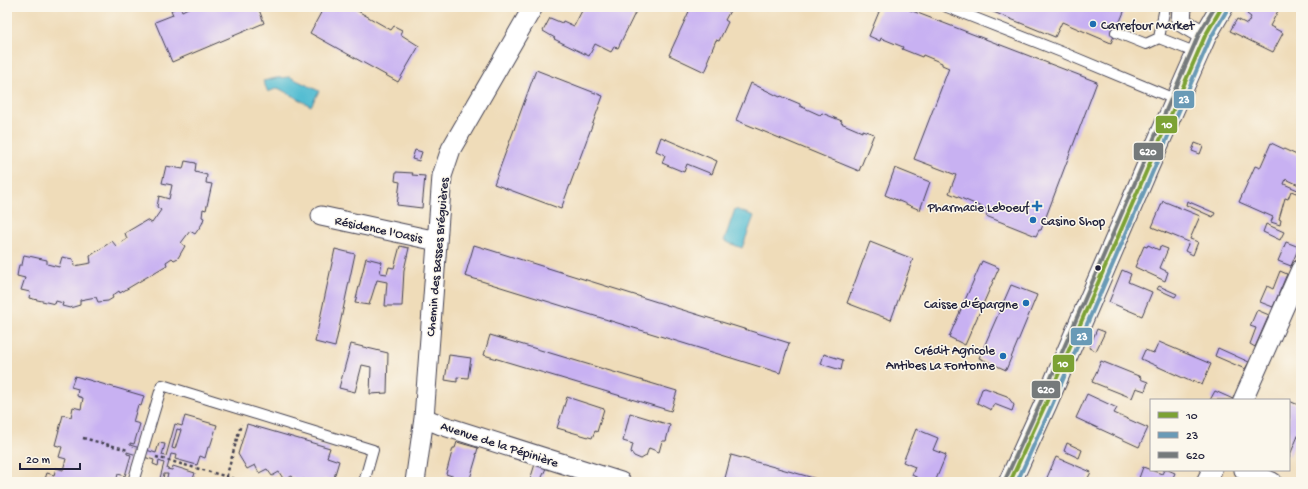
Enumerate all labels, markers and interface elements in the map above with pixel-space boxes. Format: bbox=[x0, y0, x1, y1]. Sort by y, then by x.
marker: Carrefour Market bbox=[1088, 19, 1098, 29]
place label: Carrefour Market bbox=[1101, 19, 1196, 34]
line badge: 23 bbox=[1173, 90, 1195, 109]
text: 23 bbox=[1178, 95, 1190, 107]
line badge: 10 bbox=[1155, 115, 1178, 134]
text: 10 bbox=[1161, 120, 1173, 132]
line badge: 620 bbox=[1133, 142, 1164, 161]
text: 620 bbox=[1139, 147, 1157, 159]
street label: Chemin des Basses Bréguières bbox=[424, 176, 453, 337]
place label: Pharmacie Leboeuf bbox=[927, 201, 1030, 216]
marker: Pharmacie Leboeuf bbox=[1032, 201, 1042, 211]
street label: Résidence l'Oasis bbox=[333, 214, 425, 247]
marker: Casino Shop bbox=[1028, 215, 1038, 225]
place label: Casino Shop bbox=[1041, 215, 1106, 230]
unlabelled marker bbox=[1093, 263, 1103, 273]
place label: Caisse d'Épargne bbox=[924, 297, 1018, 313]
marker: Caisse d'Épargne bbox=[1021, 298, 1031, 308]
line badge: 23 bbox=[1070, 327, 1093, 346]
text: 23 bbox=[1076, 332, 1088, 344]
place label: Crédit Agricole Antibes La Fontonne bbox=[886, 344, 995, 374]
marker: Crédit Agricole Antibes La Fontonne bbox=[998, 351, 1008, 361]
line badge: 10 bbox=[1052, 354, 1075, 373]
text: 10 bbox=[1057, 359, 1069, 371]
line badge: 620 bbox=[1031, 380, 1061, 399]
text: 620 bbox=[1037, 385, 1055, 397]
legend bbox=[1150, 399, 1290, 471]
text: 10 bbox=[1185, 410, 1198, 424]
street label: Avenue de la Pépinière bbox=[438, 419, 560, 472]
text: 23 bbox=[1186, 430, 1198, 444]
scale bar bbox=[20, 445, 80, 471]
text: 620 bbox=[1186, 450, 1205, 464]
text: 20 m bbox=[26, 454, 51, 468]

